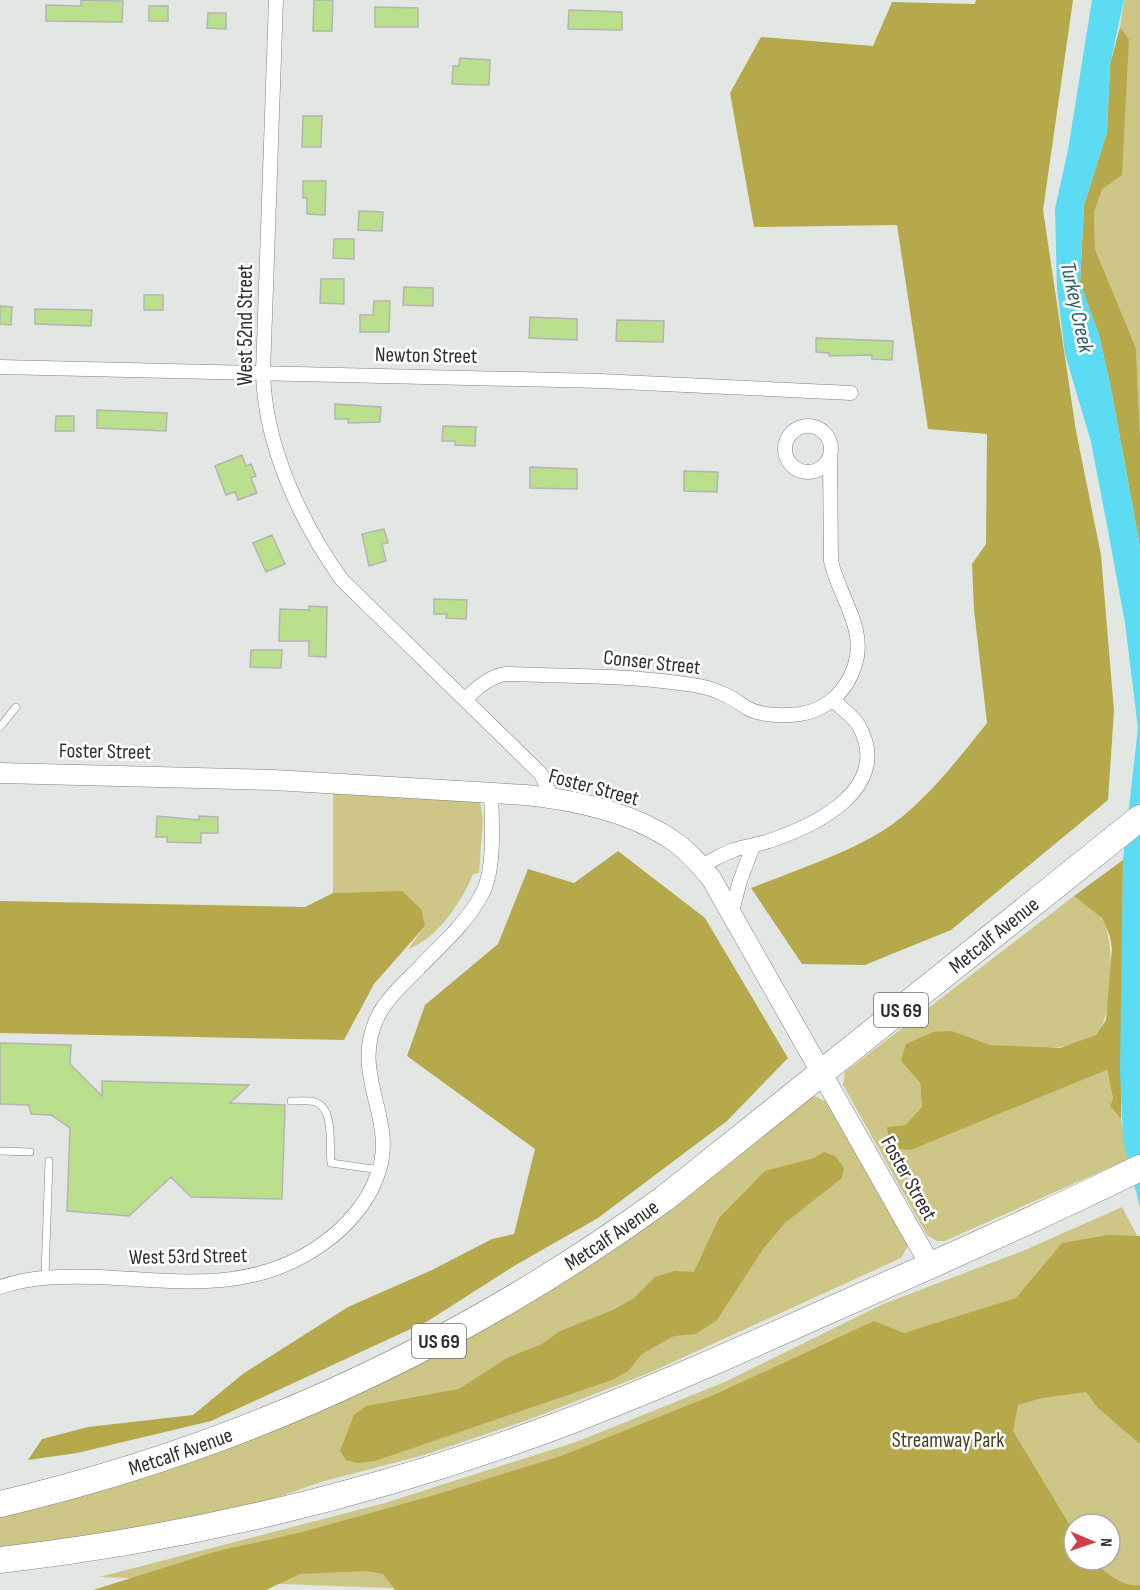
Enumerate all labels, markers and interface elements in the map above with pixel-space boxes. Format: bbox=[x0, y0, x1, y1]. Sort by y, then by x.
water label: Turkey Creek bbox=[1054, 259, 1099, 356]
street label: West 52nd Street bbox=[233, 264, 258, 386]
street label: Newton Street bbox=[375, 342, 477, 369]
street label: Conser Street bbox=[602, 645, 702, 680]
street label: Foster Street bbox=[59, 738, 151, 765]
street label: Foster Street bbox=[546, 763, 642, 811]
street label: Metcalf Avenue bbox=[944, 892, 1044, 979]
road number: US 69 bbox=[874, 993, 928, 1027]
street label: Foster Street bbox=[875, 1132, 942, 1225]
street label: Metcalf Avenue bbox=[560, 1195, 664, 1276]
street label: West 53rd Street bbox=[129, 1243, 247, 1270]
road number: US 69 bbox=[412, 1324, 466, 1358]
street label: Metcalf Avenue bbox=[126, 1422, 236, 1481]
park label: Streamway Park bbox=[892, 1428, 1004, 1453]
north arrow bbox=[1062, 1512, 1122, 1572]
text: N bbox=[1096, 1538, 1115, 1547]

